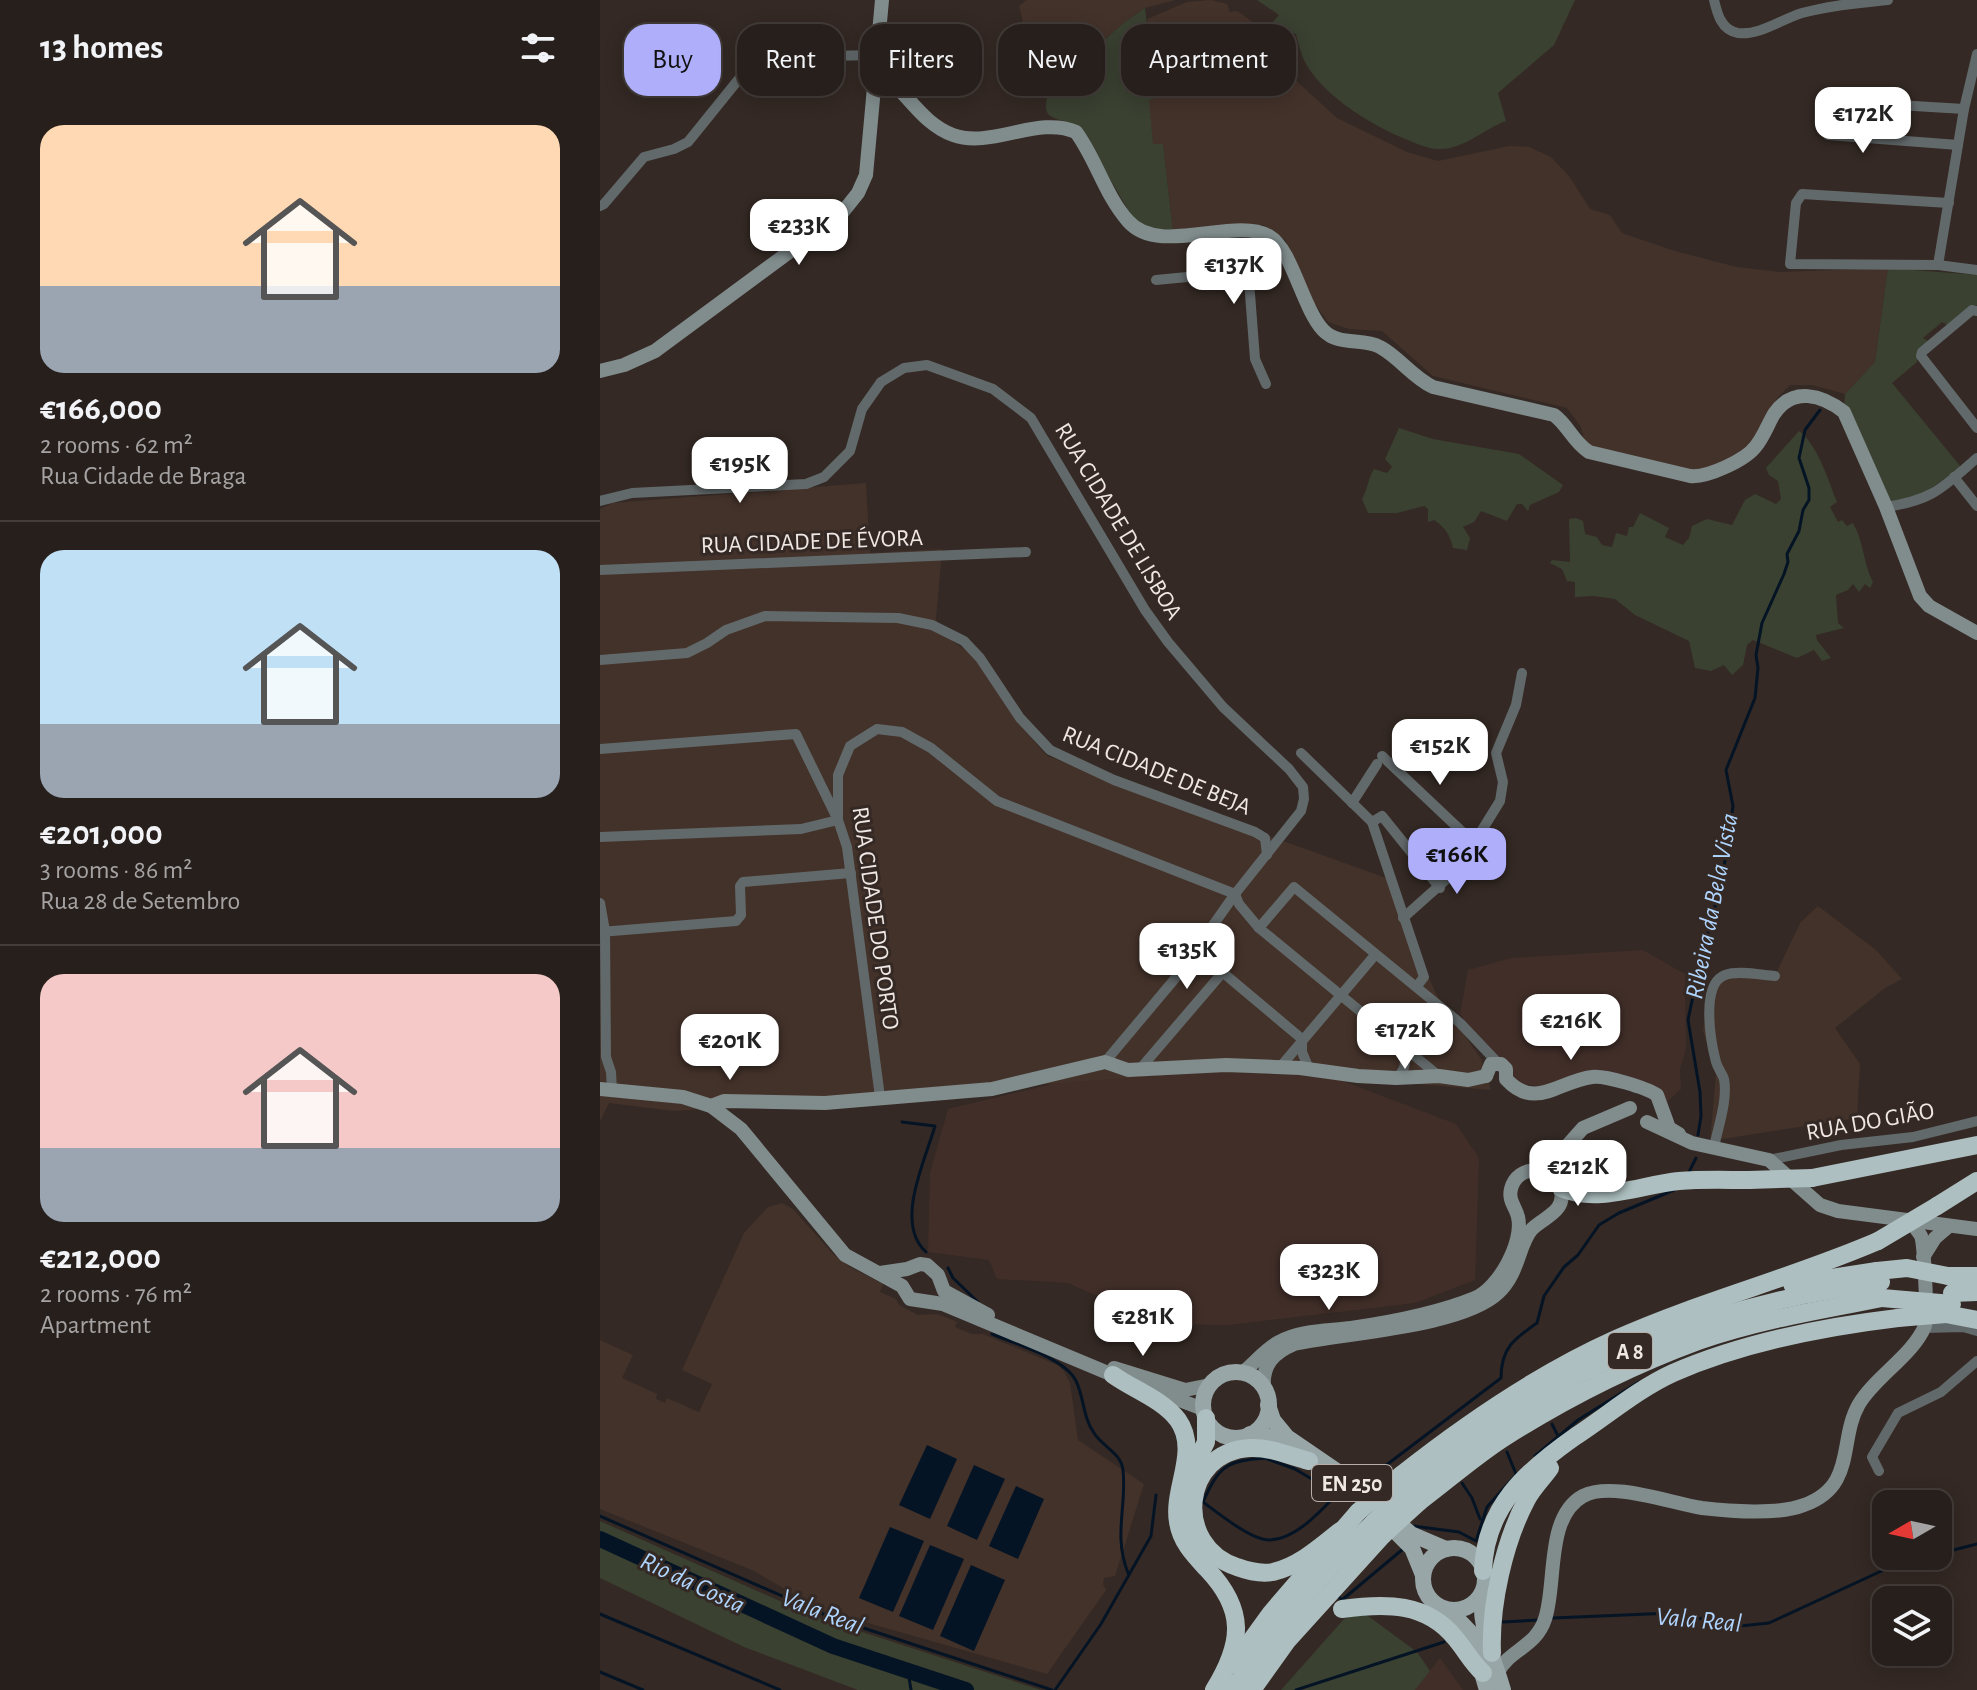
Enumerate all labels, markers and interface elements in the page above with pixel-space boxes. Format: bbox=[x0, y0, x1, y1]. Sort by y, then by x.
chip: Buy bbox=[624, 24, 721, 96]
chip: Rent bbox=[737, 24, 844, 96]
chip: Filters bbox=[860, 24, 982, 96]
chip: New bbox=[998, 24, 1105, 96]
chip: Apartment bbox=[1121, 24, 1296, 96]
icon: filters bbox=[516, 26, 560, 70]
text: 13 homes bbox=[40, 31, 163, 65]
pin: €172K bbox=[1807, 87, 1919, 155]
text: €172K bbox=[1833, 100, 1893, 126]
icon: home bbox=[228, 177, 372, 321]
pin: €233K bbox=[743, 199, 855, 267]
text: €233K bbox=[768, 212, 830, 238]
pin: €137K bbox=[1178, 238, 1290, 306]
text: €137K bbox=[1204, 251, 1264, 277]
text: €166,000 bbox=[40, 392, 162, 426]
street label: RUA CIDADE DE LISBOA bbox=[1050, 419, 1186, 624]
text: 2 rooms · 62 m² bbox=[40, 432, 193, 458]
pin: €195K bbox=[684, 437, 796, 505]
text: €195K bbox=[710, 450, 770, 476]
text: Rua Cidade de Braga bbox=[40, 463, 246, 489]
street label: RUA CIDADE DE ÉVORA bbox=[700, 524, 924, 558]
icon: home bbox=[228, 602, 372, 746]
pin: €152K bbox=[1384, 719, 1496, 787]
street label: RUA CIDADE DE BEJA bbox=[1059, 722, 1254, 820]
text: €152K bbox=[1410, 732, 1470, 758]
street label: RUA CIDADE DO PORTO bbox=[847, 805, 903, 1031]
water label: Ribeira da Bela Vista bbox=[1681, 811, 1743, 1001]
text: €201,000 bbox=[40, 817, 163, 851]
pin: €166K bbox=[1401, 828, 1513, 896]
text: €166K bbox=[1426, 841, 1488, 867]
text: 3 rooms · 86 m² bbox=[40, 857, 192, 883]
text: Rua 28 de Setembro bbox=[40, 888, 240, 914]
pin: €135K bbox=[1131, 923, 1243, 991]
text: €135K bbox=[1157, 936, 1217, 962]
pin: €216K bbox=[1515, 994, 1627, 1062]
pin: €172K bbox=[1349, 1003, 1461, 1071]
text: €216K bbox=[1540, 1007, 1602, 1033]
pin: €201K bbox=[674, 1014, 786, 1082]
text: €172K bbox=[1375, 1016, 1435, 1042]
icon: home bbox=[228, 1026, 372, 1170]
text: €201K bbox=[699, 1027, 761, 1053]
street label: RUA DO GIÃO bbox=[1804, 1097, 1936, 1145]
pin: €212K bbox=[1522, 1140, 1634, 1208]
text: €212K bbox=[1547, 1153, 1609, 1179]
text: €212,000 bbox=[40, 1241, 161, 1275]
pin: €323K bbox=[1273, 1244, 1385, 1312]
text: €323K bbox=[1298, 1257, 1360, 1283]
text: 2 rooms · 76 m² bbox=[40, 1281, 192, 1307]
pin: €281K bbox=[1087, 1290, 1199, 1358]
text: €281K bbox=[1112, 1303, 1174, 1329]
text: Apartment bbox=[40, 1312, 151, 1338]
road number: A 8 bbox=[1608, 1333, 1652, 1369]
road number: EN 250 bbox=[1312, 1465, 1392, 1501]
north arrow bbox=[1872, 1490, 1952, 1570]
map controls bbox=[1872, 1490, 1952, 1666]
water label: Rio da Costa bbox=[636, 1548, 749, 1618]
water label: Vala Real bbox=[778, 1584, 867, 1639]
button: layers bbox=[1872, 1586, 1952, 1666]
water label: Vala Real bbox=[1655, 1603, 1743, 1637]

